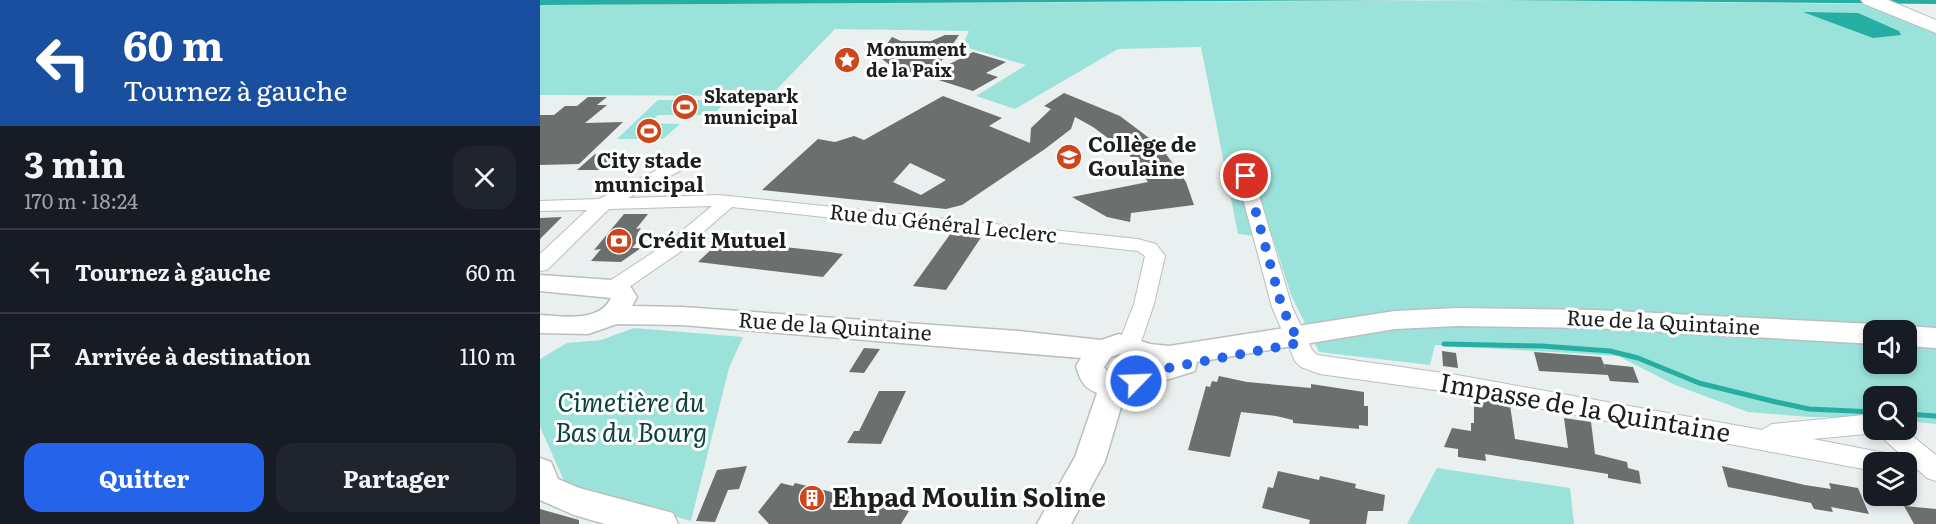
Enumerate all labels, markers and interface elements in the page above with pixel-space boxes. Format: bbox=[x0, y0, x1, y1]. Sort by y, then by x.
text: 60 m bbox=[123, 12, 224, 74]
icon: left bbox=[24, 24, 102, 102]
place label: Monument de la Paix bbox=[866, 35, 967, 83]
place icon: Monument de la Paix bbox=[832, 45, 862, 75]
text: Tournez à gauche bbox=[123, 69, 347, 109]
place label: Skatepark municipal bbox=[704, 82, 799, 130]
sports icon: Skatepark municipal bbox=[670, 92, 700, 122]
sports icon: City stade municipal bbox=[634, 116, 664, 146]
place label: Collège de Goulaine bbox=[1088, 127, 1197, 182]
text: 3 min bbox=[24, 136, 125, 189]
school or university icon: Collège de Goulaine bbox=[1054, 142, 1084, 172]
place label: City stade municipal bbox=[594, 143, 704, 198]
button: close bbox=[453, 146, 516, 209]
pin bbox=[1220, 150, 1271, 201]
icon: arrive bbox=[1229, 159, 1262, 192]
text: 170 m · 18:24 bbox=[24, 185, 138, 215]
street label: Rue du Général Leclerc bbox=[828, 194, 1058, 249]
place label: Crédit Mutuel bbox=[638, 223, 787, 254]
bank icon: Crédit Mutuel bbox=[604, 226, 634, 256]
icon: left bbox=[24, 255, 57, 288]
text: Tournez à gauche bbox=[75, 255, 271, 288]
text: 60 m bbox=[466, 255, 516, 288]
street label: Rue de la Quintaine bbox=[1566, 300, 1761, 341]
street label: Rue de la Quintaine bbox=[737, 302, 933, 347]
map controls bbox=[1863, 320, 1917, 506]
button: sound bbox=[1863, 320, 1917, 374]
icon: arrive bbox=[24, 339, 57, 372]
text: Arrivée à destination bbox=[75, 339, 311, 372]
text: 110 m bbox=[460, 339, 516, 372]
position arrow bbox=[1104, 349, 1168, 413]
street label: Impasse de la Quintaine bbox=[1437, 361, 1734, 450]
park label: Cimetière du Bas du Bourg bbox=[555, 381, 707, 450]
button: search bbox=[1863, 386, 1917, 440]
button: Quitter bbox=[24, 443, 264, 512]
button: Partager bbox=[276, 443, 516, 512]
button: layers bbox=[1863, 452, 1917, 506]
place label: Ehpad Moulin Soline bbox=[832, 476, 1106, 515]
building icon: Ehpad Moulin Soline bbox=[797, 483, 827, 513]

